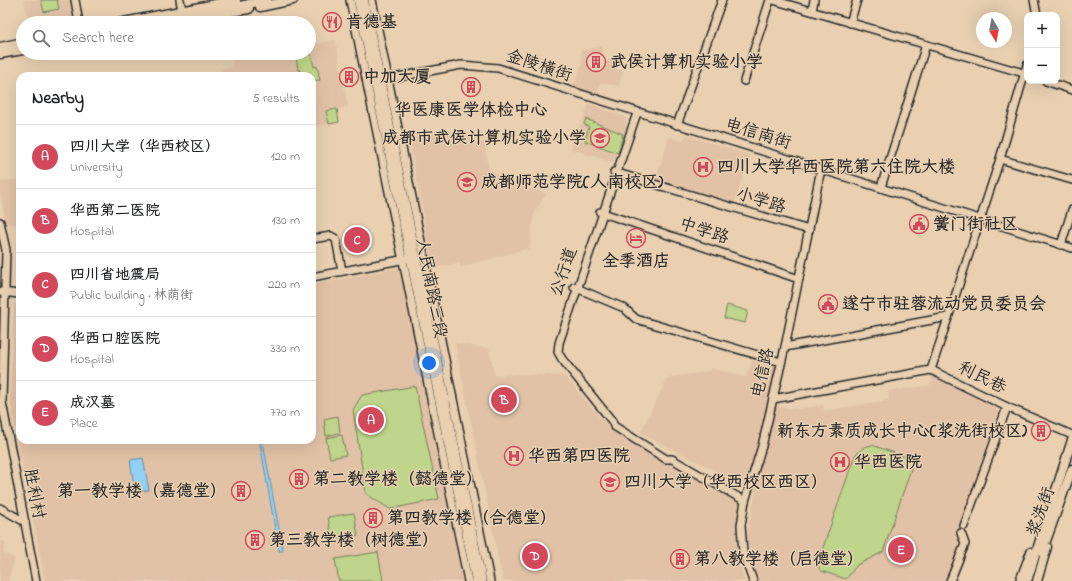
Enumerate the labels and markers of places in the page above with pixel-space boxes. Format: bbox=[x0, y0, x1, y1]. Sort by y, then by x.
place label: 肯德基 bbox=[346, 10, 397, 35]
restaurant icon: 肯德基 bbox=[321, 11, 343, 33]
place label: 武侯计算机实验小学 bbox=[610, 50, 763, 75]
building icon: 武侯计算机实验小学 bbox=[585, 51, 607, 73]
place label: 中加大厦 bbox=[363, 65, 431, 90]
building icon: 中加大厦 bbox=[338, 66, 360, 88]
building icon: 华医康医学体检中心 bbox=[460, 76, 482, 98]
place label: 华医康医学体检中心 bbox=[395, 98, 548, 123]
place label: 成都市武侯计算机实验小学 bbox=[382, 126, 586, 151]
school or university icon: 成都市武侯计算机实验小学 bbox=[589, 127, 611, 149]
place label: 四川大学华西医院第六住院大楼 bbox=[717, 155, 955, 180]
hospital icon: 四川大学华西医院第六住院大楼 bbox=[692, 156, 714, 178]
place label: 成都师范学院(人南校区) bbox=[481, 170, 663, 195]
school or university icon: 成都师范学院(人南校区) bbox=[456, 171, 478, 193]
place label: 黉门街社区 bbox=[933, 212, 1018, 237]
public building icon: 黉门街社区 bbox=[908, 213, 930, 235]
pin: C bbox=[344, 225, 370, 255]
hotel icon: 全季酒店 bbox=[625, 227, 647, 249]
place label: 全季酒店 bbox=[602, 249, 670, 274]
place label: 遂宁市驻蓉流动党员委员会 bbox=[842, 292, 1046, 317]
public building icon: 遂宁市驻蓉流动党员委员会 bbox=[817, 293, 839, 315]
pin: B bbox=[491, 385, 517, 415]
pin: A bbox=[358, 405, 384, 435]
place label: 新东方素质成长中心(浆洗街校区) bbox=[777, 419, 1027, 444]
building icon: 新东方素质成长中心(浆洗街校区) bbox=[1030, 420, 1052, 442]
place label: 华西第四医院 bbox=[528, 444, 630, 469]
hospital icon: 华西第四医院 bbox=[503, 445, 525, 467]
place label: 华西医院 bbox=[854, 450, 922, 475]
hospital icon: 华西医院 bbox=[829, 451, 851, 473]
place label: 第二教学楼（懿德堂） bbox=[313, 467, 483, 492]
building icon: 第二教学楼（懿德堂） bbox=[288, 468, 310, 490]
place label: 四川大学（华西校区西区） bbox=[624, 470, 828, 495]
school or university icon: 四川大学（华西校区西区） bbox=[599, 471, 621, 493]
place label: 第一教学楼（嘉德堂） bbox=[57, 479, 227, 504]
building icon: 第一教学楼（嘉德堂） bbox=[230, 480, 252, 502]
place label: 第四教学楼（合德堂） bbox=[387, 506, 557, 531]
building icon: 第四教学楼（合德堂） bbox=[362, 507, 384, 529]
place label: 第三教学楼（树德堂） bbox=[269, 528, 439, 553]
building icon: 第三教学楼（树德堂） bbox=[244, 529, 266, 551]
pin: E bbox=[888, 535, 914, 565]
pin: D bbox=[522, 541, 548, 571]
place label: 第八教学楼（启德堂） bbox=[694, 547, 864, 572]
building icon: 第八教学楼（启德堂） bbox=[669, 548, 691, 570]

